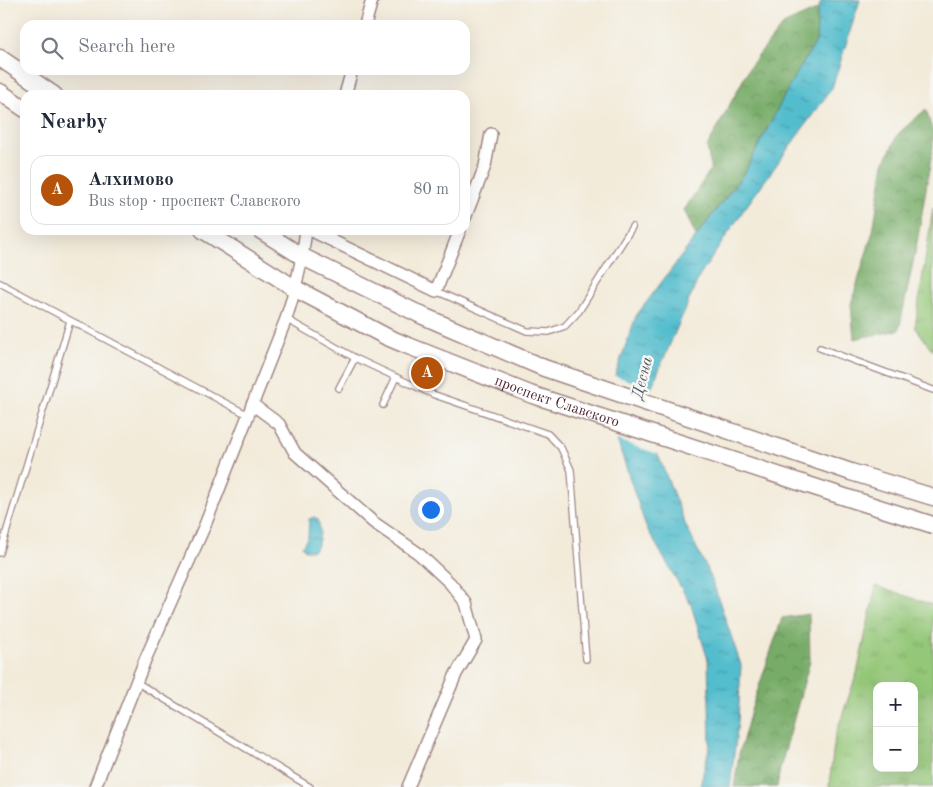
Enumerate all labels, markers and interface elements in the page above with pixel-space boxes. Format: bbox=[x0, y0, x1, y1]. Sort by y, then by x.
search box bbox=[20, 20, 470, 75]
icon: search bbox=[38, 34, 66, 62]
text: Search here bbox=[78, 38, 175, 57]
text: Nearby bbox=[40, 112, 108, 133]
text: Алхимово bbox=[88, 171, 174, 190]
text: A bbox=[51, 182, 63, 198]
text: 80 m bbox=[413, 182, 449, 198]
text: Bus stop · проспект Славского bbox=[88, 194, 301, 210]
pin: A bbox=[411, 354, 443, 392]
water label: Десна bbox=[630, 355, 656, 403]
street label: проспект Славского bbox=[492, 373, 621, 430]
your location bbox=[418, 497, 444, 523]
map controls bbox=[873, 682, 918, 772]
button: + bbox=[873, 682, 918, 727]
button: − bbox=[873, 727, 918, 772]

